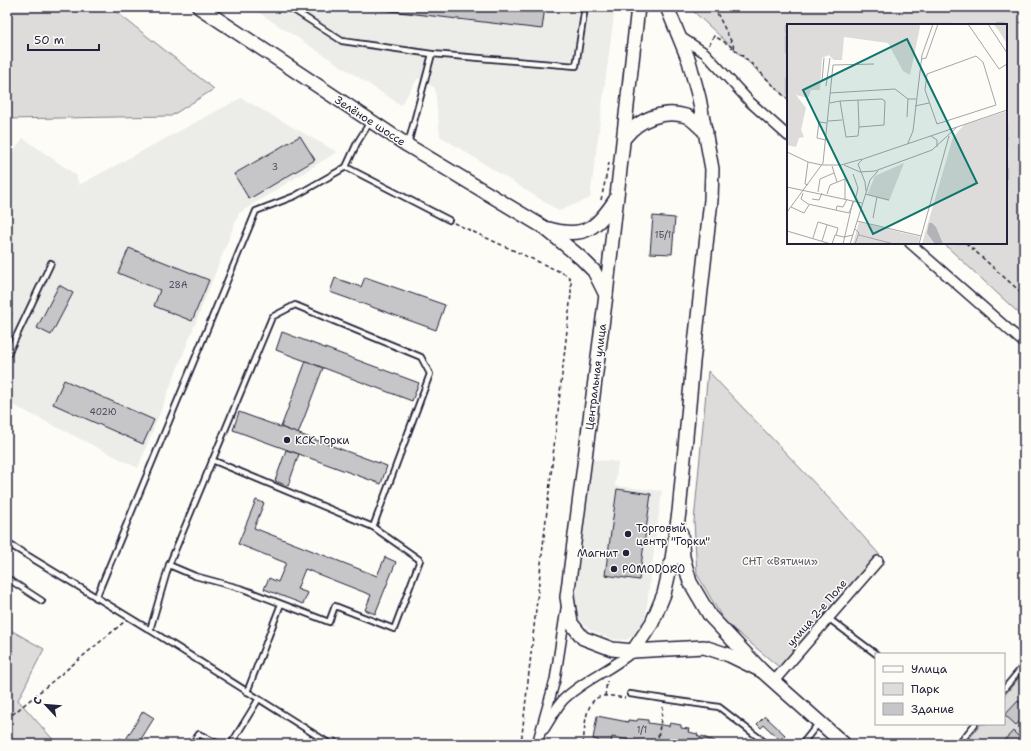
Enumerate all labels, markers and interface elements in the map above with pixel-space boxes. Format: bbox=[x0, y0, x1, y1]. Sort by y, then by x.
inset map bbox=[787, 24, 1007, 244]
scale bar bbox=[28, 26, 99, 52]
text: 50 m bbox=[34, 32, 64, 48]
street label: Зелёное шоссе bbox=[332, 93, 408, 149]
house number: 3 bbox=[272, 161, 278, 173]
house number: 1Б/1 bbox=[655, 229, 671, 241]
house number: 28А bbox=[169, 279, 188, 291]
street label: Центральная улица bbox=[582, 323, 610, 431]
house number: 402Ю bbox=[90, 406, 117, 418]
place label: КСК Горки bbox=[295, 433, 349, 448]
marker: КСК Горки bbox=[282, 435, 292, 445]
place label: Торговый центр "Горки" bbox=[636, 521, 710, 549]
marker: Торговый центр "Горки" bbox=[623, 529, 633, 539]
place label: Магнит bbox=[577, 546, 618, 561]
marker: Магнит bbox=[621, 548, 631, 558]
park label: СНТ «Вятичи» bbox=[742, 554, 818, 569]
place label: POMODORO bbox=[622, 562, 685, 577]
marker: POMODORO bbox=[609, 564, 619, 574]
street label: улица 2-е Поле bbox=[784, 576, 850, 650]
legend bbox=[875, 653, 1005, 725]
text: Улица bbox=[911, 661, 948, 677]
text: Парк bbox=[911, 681, 940, 697]
north arrow bbox=[26, 685, 66, 725]
text: С bbox=[29, 694, 46, 707]
text: Здание bbox=[911, 701, 955, 717]
house number: 1/1 bbox=[637, 724, 647, 736]

